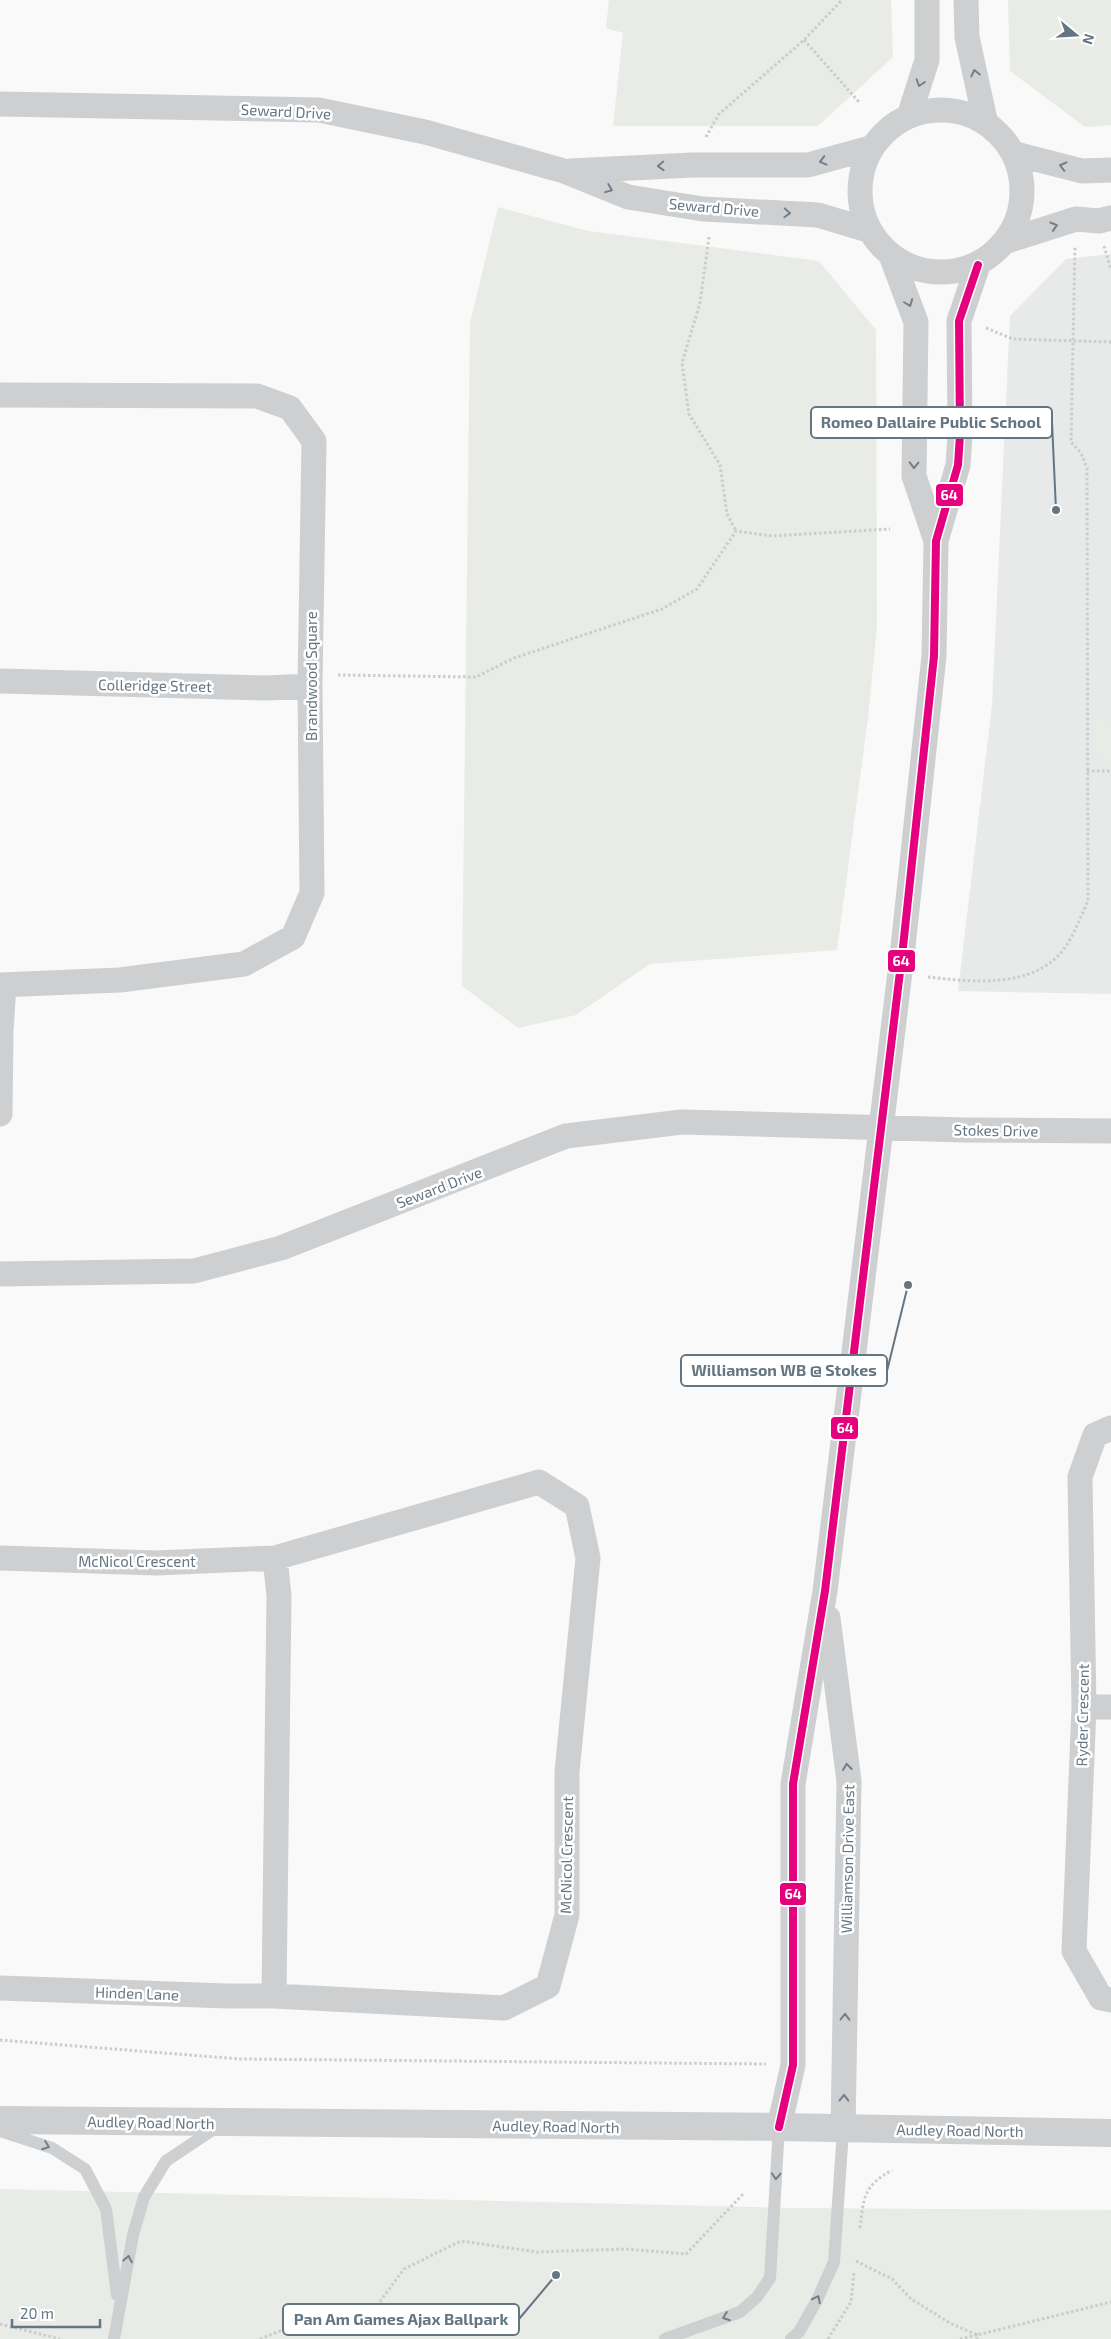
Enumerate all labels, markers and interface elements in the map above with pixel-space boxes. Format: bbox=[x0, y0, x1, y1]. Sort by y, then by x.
north arrow bbox=[1051, 10, 1101, 60]
text: N bbox=[1079, 32, 1098, 47]
one-way arrow bbox=[970, 68, 981, 77]
one-way arrow bbox=[915, 78, 925, 86]
street label: Seward Drive bbox=[240, 100, 332, 122]
one-way arrow bbox=[819, 155, 827, 165]
one-way arrow bbox=[657, 161, 665, 172]
one-way arrow bbox=[1058, 161, 1067, 172]
one-way arrow bbox=[604, 183, 613, 193]
street label: Seward Drive bbox=[668, 194, 760, 220]
one-way arrow bbox=[783, 208, 791, 219]
one-way arrow bbox=[1049, 222, 1058, 232]
one-way arrow bbox=[903, 299, 913, 307]
callout: Romeo Dallaire Public School bbox=[811, 407, 1052, 438]
text: Romeo Dallaire Public School bbox=[821, 412, 1042, 431]
one-way arrow bbox=[909, 461, 919, 469]
line badge: 64 bbox=[935, 483, 964, 507]
text: 64 bbox=[940, 486, 958, 503]
street label: Brandwood Square bbox=[302, 611, 320, 741]
street label: Colleridge Street bbox=[98, 675, 212, 695]
line badge: 64 bbox=[887, 949, 916, 973]
text: 64 bbox=[892, 952, 910, 969]
street label: Stokes Drive bbox=[954, 1120, 1038, 1140]
street label: Seward Drive bbox=[394, 1162, 484, 1212]
callout: Williamson WB @ Stokes bbox=[681, 1355, 887, 1386]
text: Williamson WB @ Stokes bbox=[691, 1360, 877, 1379]
line badge: 64 bbox=[830, 1416, 859, 1440]
text: 64 bbox=[836, 1419, 854, 1436]
street label: McNicol Crescent bbox=[78, 1552, 196, 1570]
street label: Ryder Crescent bbox=[1072, 1663, 1092, 1766]
one-way arrow bbox=[843, 1763, 853, 1772]
street label: Williamson Drive East bbox=[837, 1784, 857, 1934]
street label: McNicol Crescent bbox=[556, 1796, 576, 1914]
line badge: 64 bbox=[779, 1882, 807, 1906]
text: 64 bbox=[784, 1885, 802, 1902]
street label: Hinden Lane bbox=[95, 1983, 179, 2003]
one-way arrow bbox=[840, 2013, 850, 2020]
one-way arrow bbox=[839, 2094, 849, 2102]
street label: Audley Road North bbox=[87, 2112, 215, 2132]
street label: Audley Road North bbox=[492, 2116, 620, 2136]
street label: Audley Road North bbox=[896, 2120, 1024, 2140]
one-way arrow bbox=[41, 2140, 50, 2150]
one-way arrow bbox=[771, 2172, 782, 2180]
one-way arrow bbox=[122, 2255, 132, 2264]
one-way arrow bbox=[811, 2295, 821, 2304]
scale bar bbox=[12, 2296, 100, 2328]
text: 20 m bbox=[20, 2304, 54, 2322]
callout: Pan Am Games Ajax Ballpark bbox=[283, 2304, 519, 2335]
text: Pan Am Games Ajax Ballpark bbox=[294, 2309, 508, 2328]
one-way arrow bbox=[723, 2311, 731, 2321]

